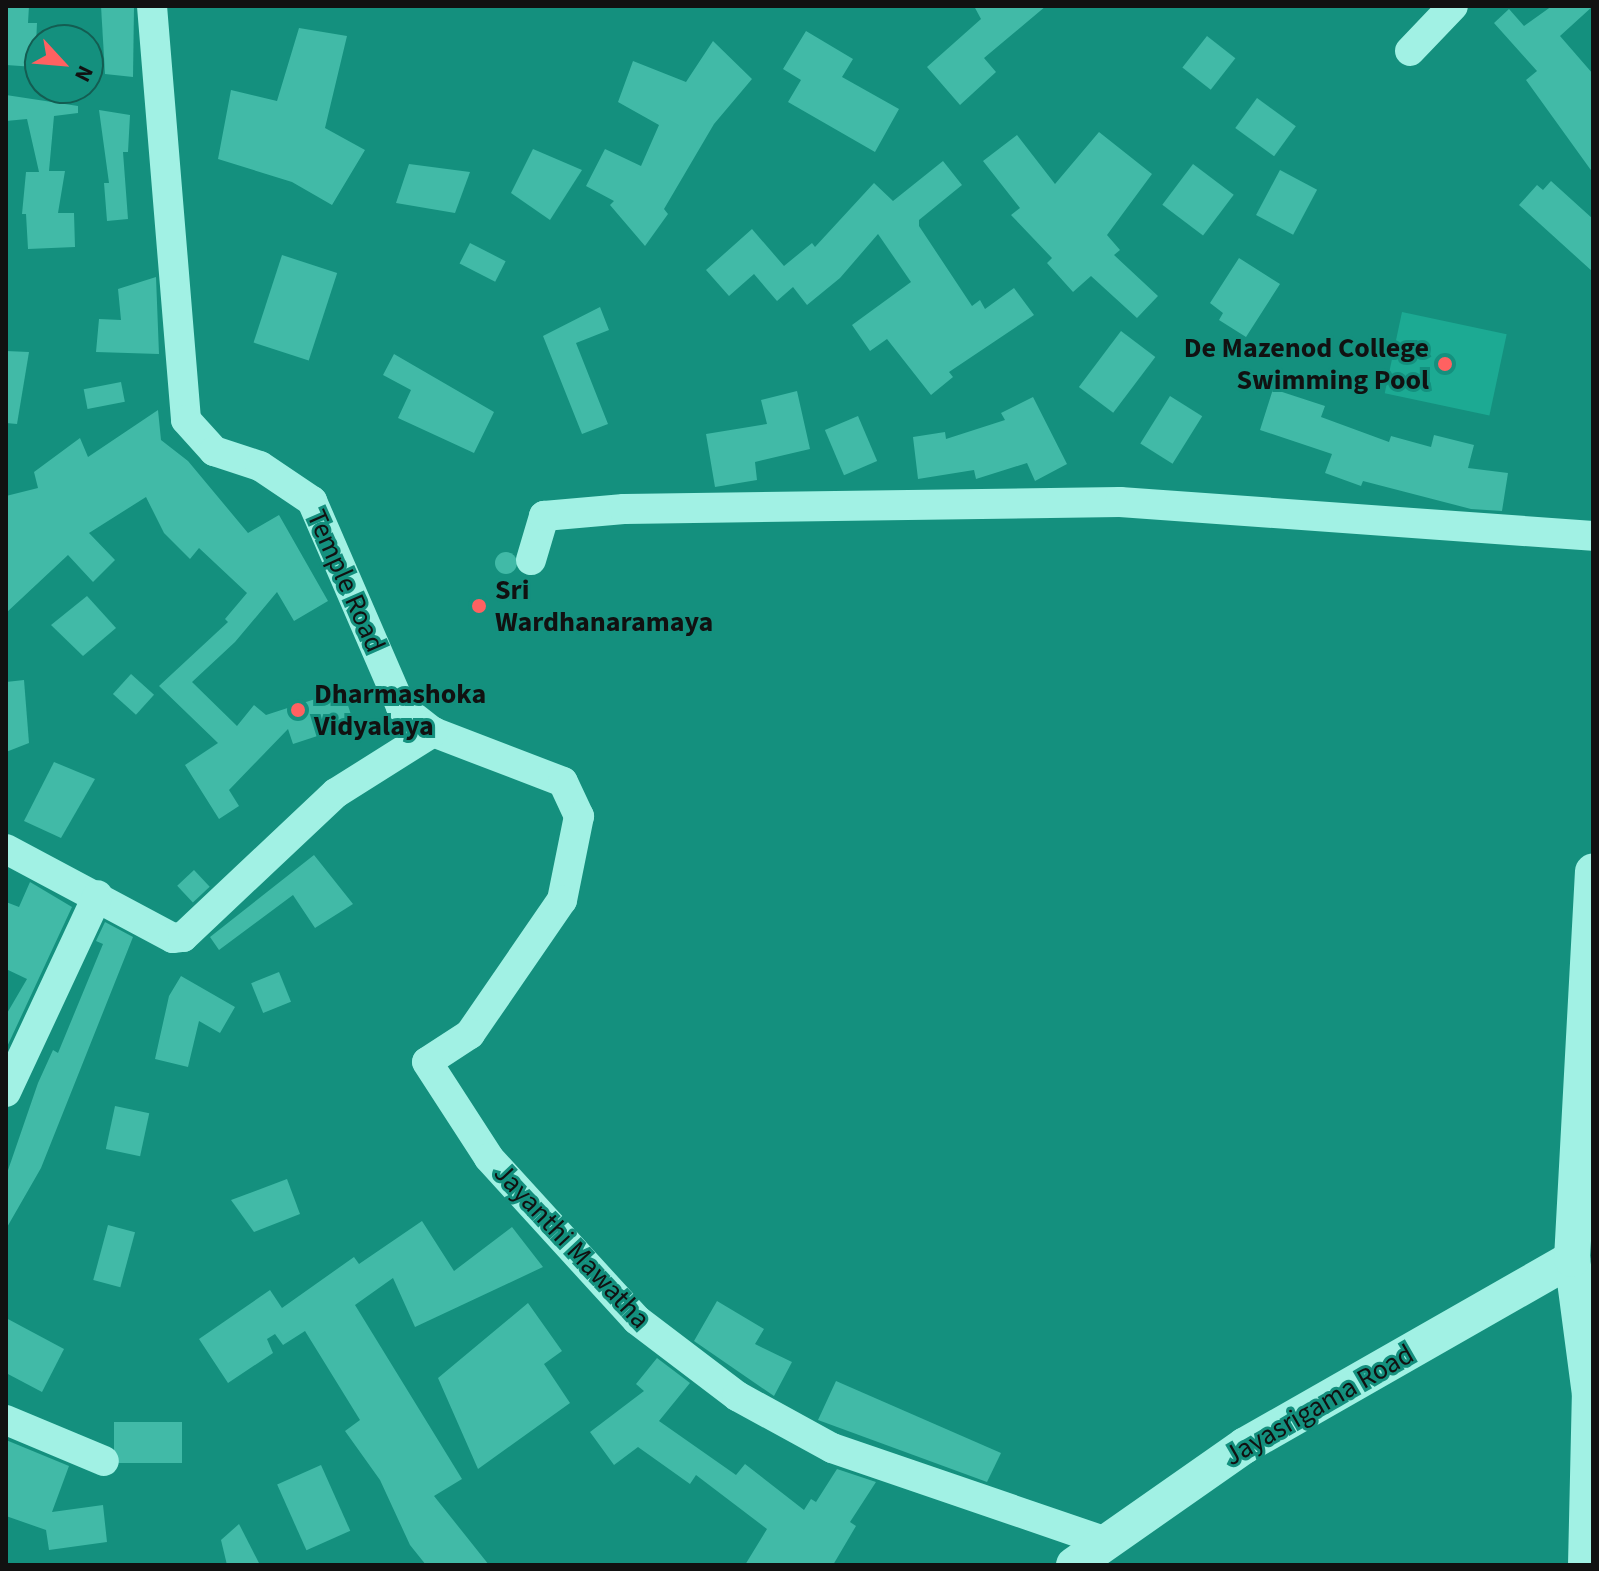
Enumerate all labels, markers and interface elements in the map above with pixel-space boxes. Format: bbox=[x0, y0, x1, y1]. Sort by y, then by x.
north arrow bbox=[24, 24, 104, 104]
text: N bbox=[66, 60, 101, 87]
place label: De Mazenod College Swimming Pool bbox=[1184, 331, 1429, 397]
marker: De Mazenod College Swimming Pool bbox=[1436, 355, 1454, 373]
street label: Temple Road bbox=[300, 505, 392, 657]
place label: Sri Wardhanaramaya bbox=[495, 573, 713, 639]
marker: Sri Wardhanaramaya bbox=[470, 597, 488, 615]
place label: Dharmashoka Vidyalaya bbox=[314, 677, 486, 743]
marker: Dharmashoka Vidyalaya bbox=[289, 701, 307, 719]
street label: Jayanthi Mawatha bbox=[487, 1156, 657, 1336]
street label: Jayasrigama Road bbox=[1218, 1337, 1420, 1473]

